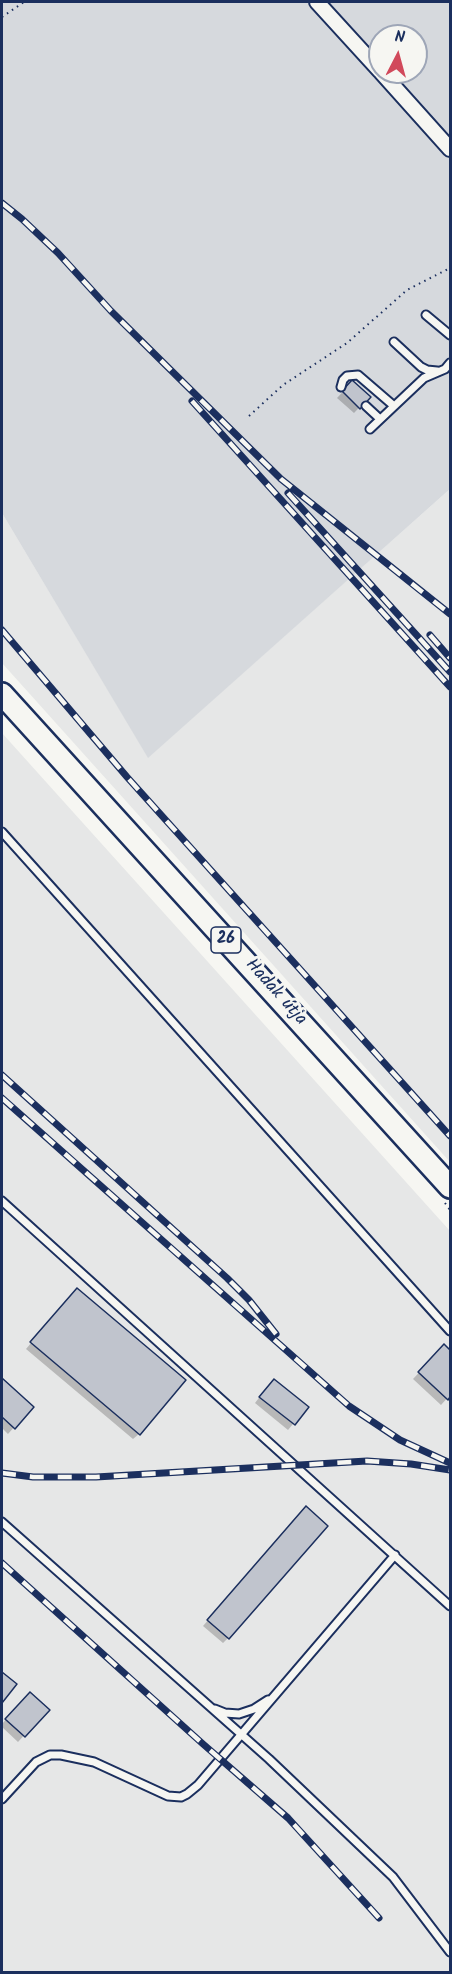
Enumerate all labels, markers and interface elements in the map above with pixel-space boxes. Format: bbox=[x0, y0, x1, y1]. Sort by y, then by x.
north arrow bbox=[368, 24, 428, 84]
text: N bbox=[393, 25, 406, 51]
road number: 26 bbox=[211, 927, 241, 953]
street label: Hadak útja bbox=[239, 955, 311, 1031]

